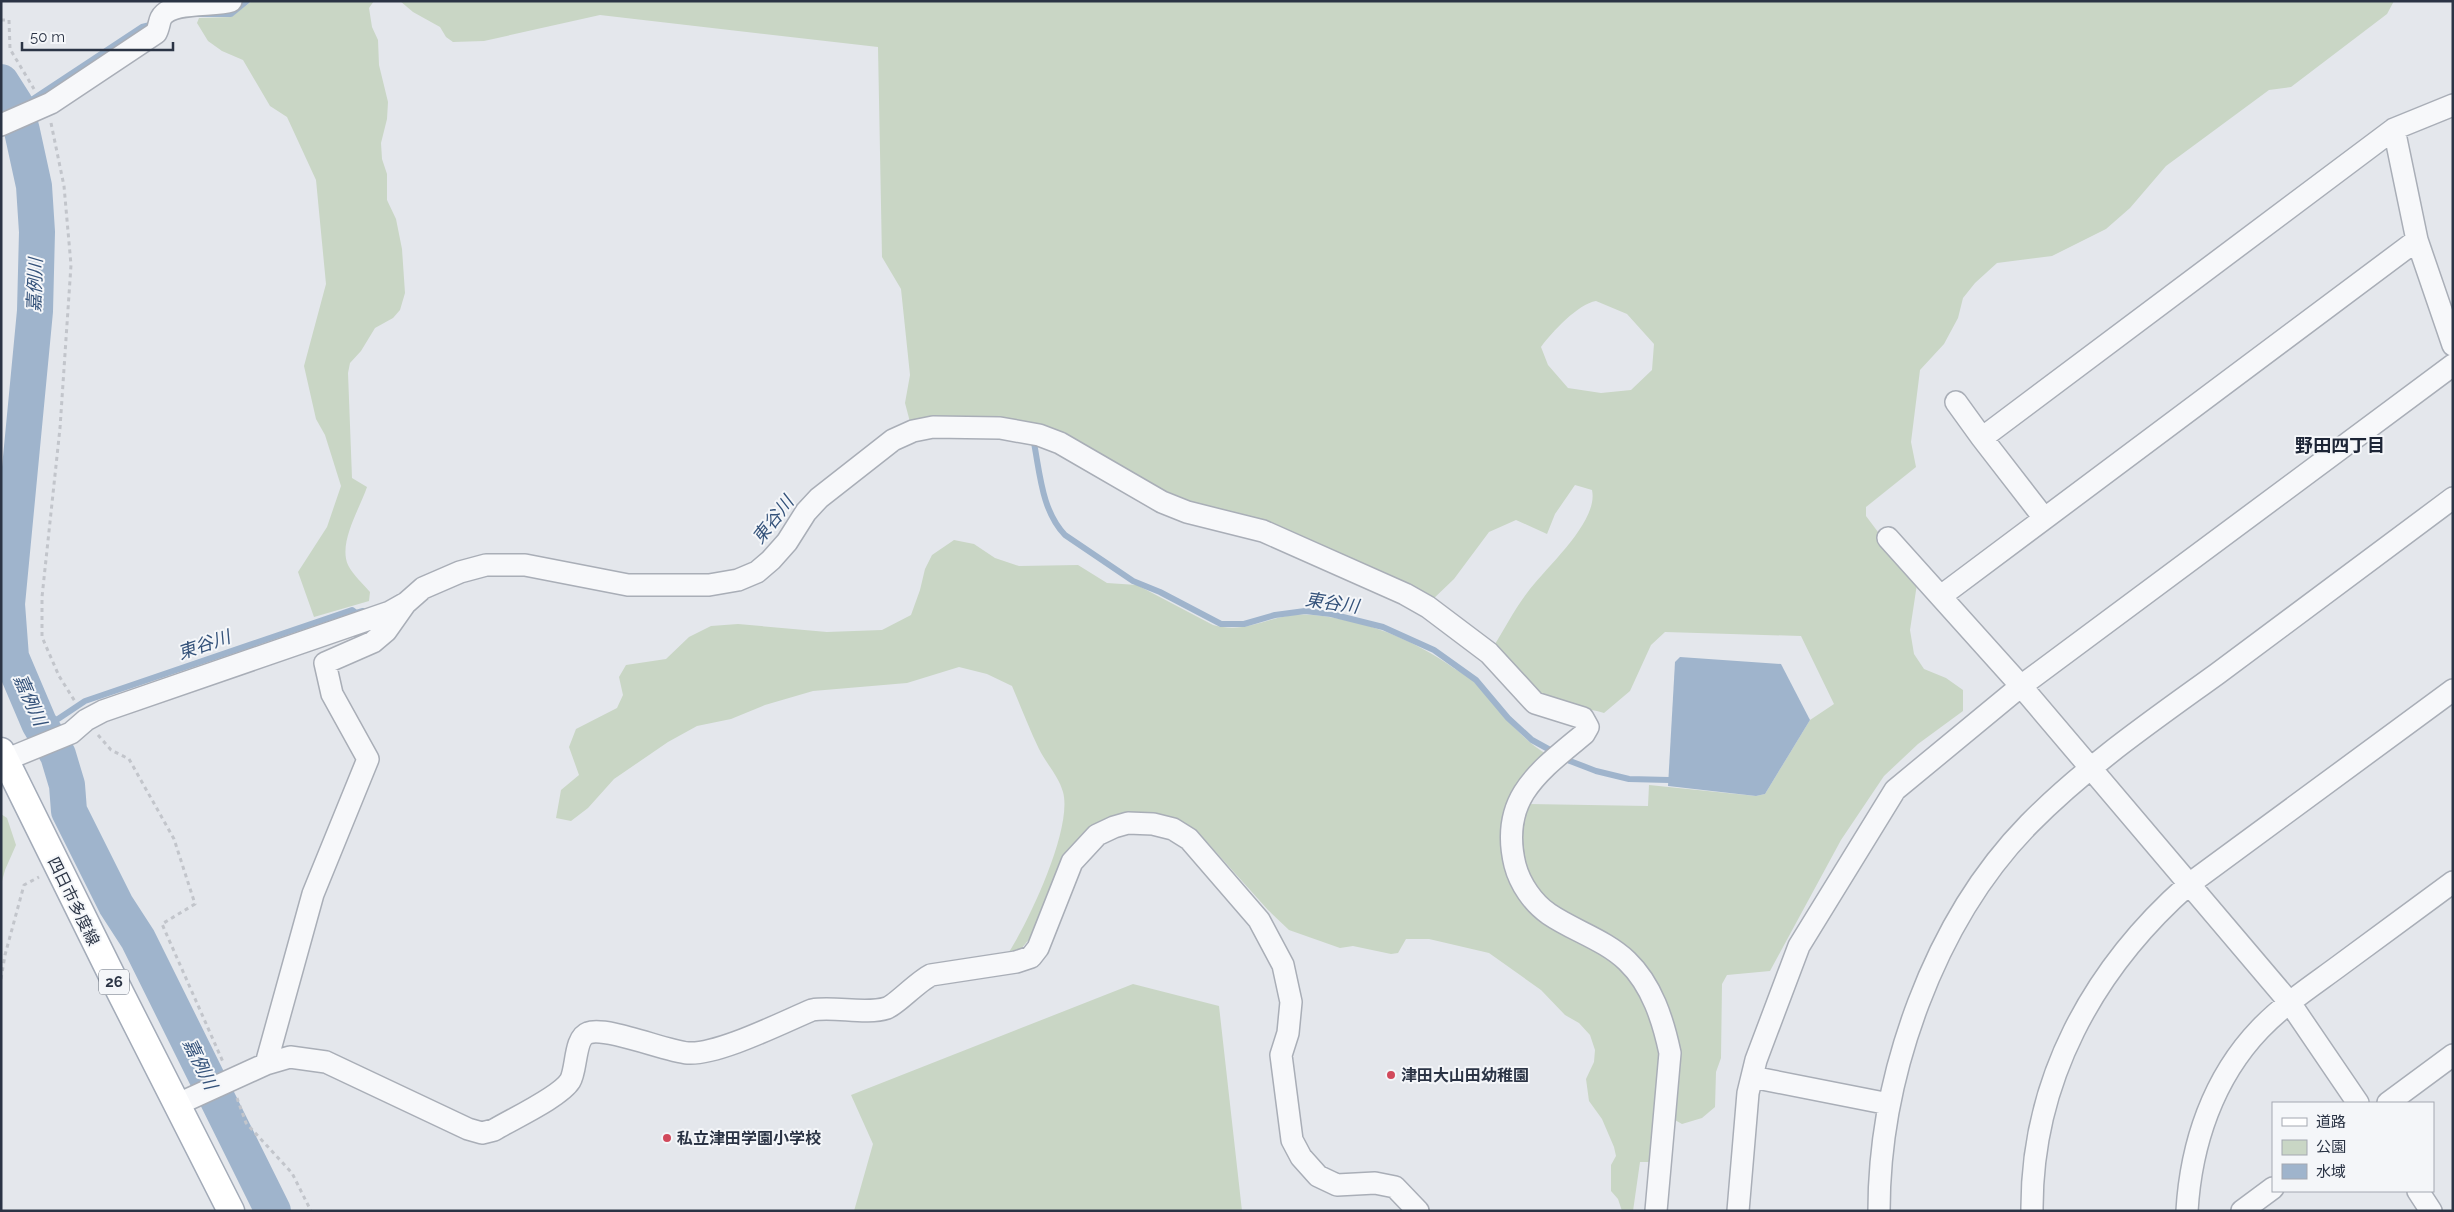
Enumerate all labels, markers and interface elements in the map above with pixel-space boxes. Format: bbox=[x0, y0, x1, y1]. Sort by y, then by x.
scale bar bbox=[22, 20, 174, 52]
text: 50 m bbox=[30, 28, 65, 46]
water label: 嘉例川 bbox=[23, 256, 46, 312]
district label: 野田四丁目 bbox=[2295, 435, 2385, 456]
water label: 東谷川 bbox=[748, 490, 799, 547]
water label: 東谷川 bbox=[1304, 588, 1362, 617]
water label: 東谷川 bbox=[175, 625, 235, 663]
water label: 嘉例川 bbox=[10, 671, 52, 731]
street label: 四日市多度線 bbox=[44, 854, 103, 949]
road number: 26 bbox=[99, 970, 129, 994]
water label: 嘉例川 bbox=[179, 1035, 223, 1094]
place label: 津田大山田幼稚園 bbox=[1401, 1066, 1529, 1085]
marker: 津田大山田幼稚園 bbox=[1385, 1069, 1397, 1081]
legend bbox=[2272, 1102, 2434, 1192]
text: 道路 bbox=[2316, 1113, 2346, 1131]
place label: 私立津田学園小学校 bbox=[677, 1129, 821, 1148]
marker: 私立津田学園小学校 bbox=[661, 1132, 673, 1144]
text: 公園 bbox=[2316, 1138, 2346, 1156]
text: 水域 bbox=[2316, 1163, 2346, 1181]

